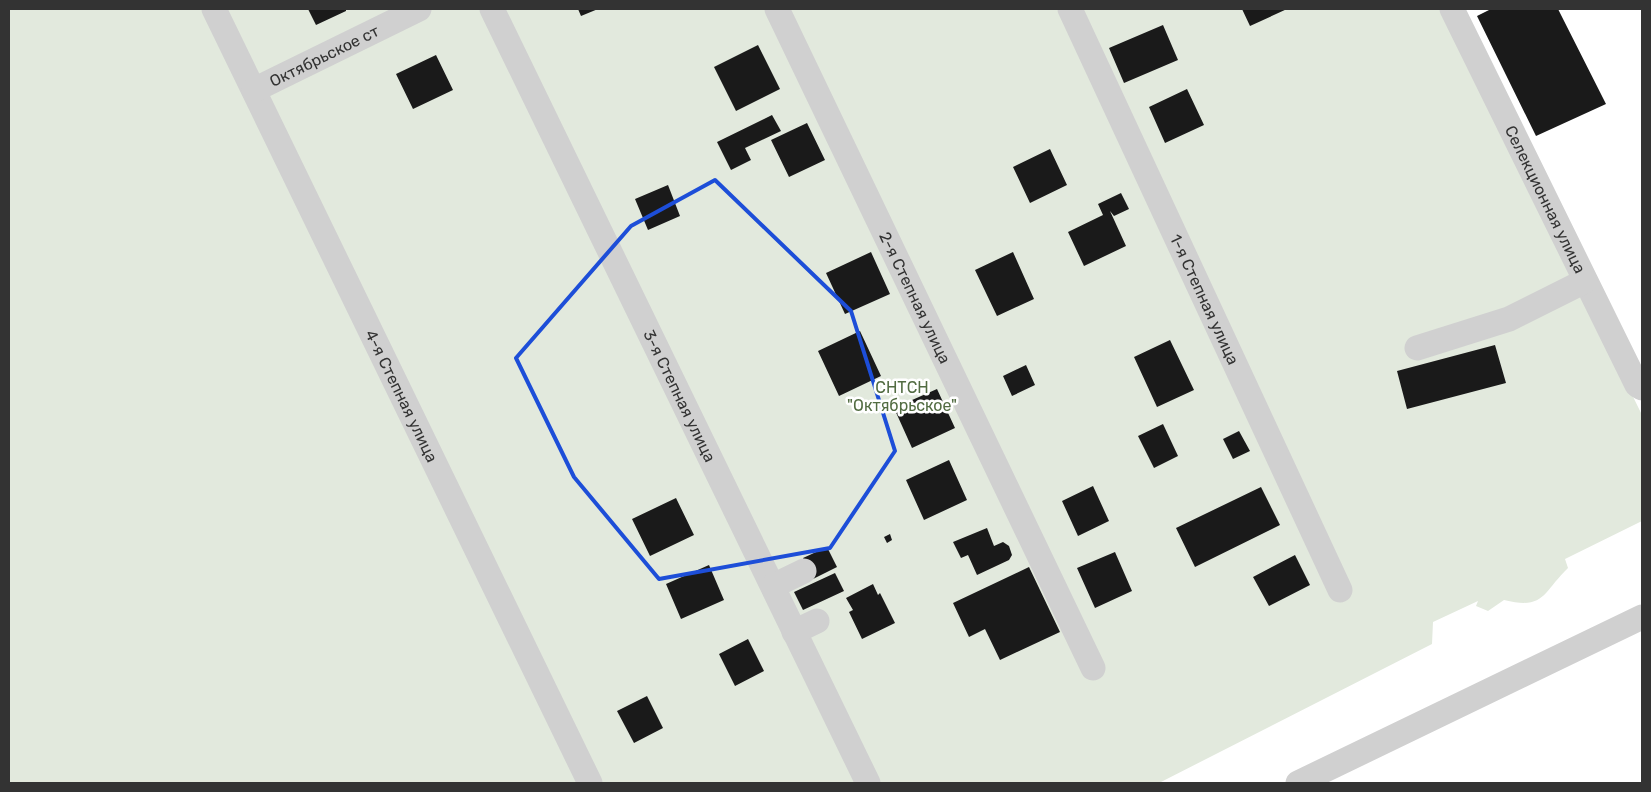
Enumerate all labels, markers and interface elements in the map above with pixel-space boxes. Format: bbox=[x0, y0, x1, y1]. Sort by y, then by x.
street label: Октябрьское ст bbox=[266, 21, 382, 90]
street label: Селекционная улица bbox=[1501, 122, 1590, 276]
street label: 2-я Степная улица bbox=[876, 228, 955, 367]
street label: 1-я Степная улица bbox=[1166, 231, 1243, 368]
street label: 4-я Степная улица bbox=[362, 326, 442, 465]
street label: 3-я Степная улица bbox=[640, 327, 720, 465]
park label: СНТСН "Октябрьское" bbox=[847, 378, 957, 415]

